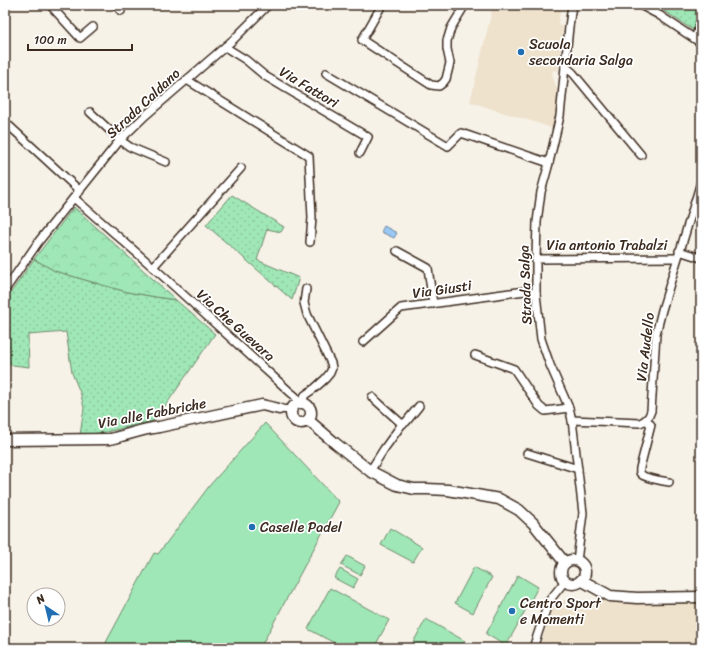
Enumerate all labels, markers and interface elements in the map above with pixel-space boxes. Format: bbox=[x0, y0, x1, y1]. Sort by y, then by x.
scale bar bbox=[28, 26, 132, 52]
text: 100 m bbox=[34, 29, 67, 51]
place label: Scuola secondaria Salga bbox=[528, 32, 633, 73]
marker: Scuola secondaria Salga bbox=[516, 47, 526, 57]
street label: Via Fattori bbox=[274, 60, 344, 116]
street label: Strada Caldano bbox=[100, 62, 186, 145]
street label: Via antonio Trabalzi bbox=[547, 233, 669, 258]
street label: Strada Salga bbox=[512, 245, 539, 325]
street label: Via Giusti bbox=[411, 273, 474, 306]
street label: Via Che Guevara bbox=[190, 283, 281, 368]
street label: Via Audello bbox=[629, 311, 662, 383]
street label: Via alle Fabbriche bbox=[96, 391, 208, 436]
place label: Caselle Padel bbox=[260, 515, 343, 540]
marker: Caselle Padel bbox=[247, 522, 257, 532]
north arrow bbox=[26, 587, 66, 627]
text: N bbox=[31, 589, 49, 610]
place label: Centro Sport e Momenti bbox=[520, 591, 602, 632]
marker: Centro Sport e Momenti bbox=[507, 606, 517, 616]

